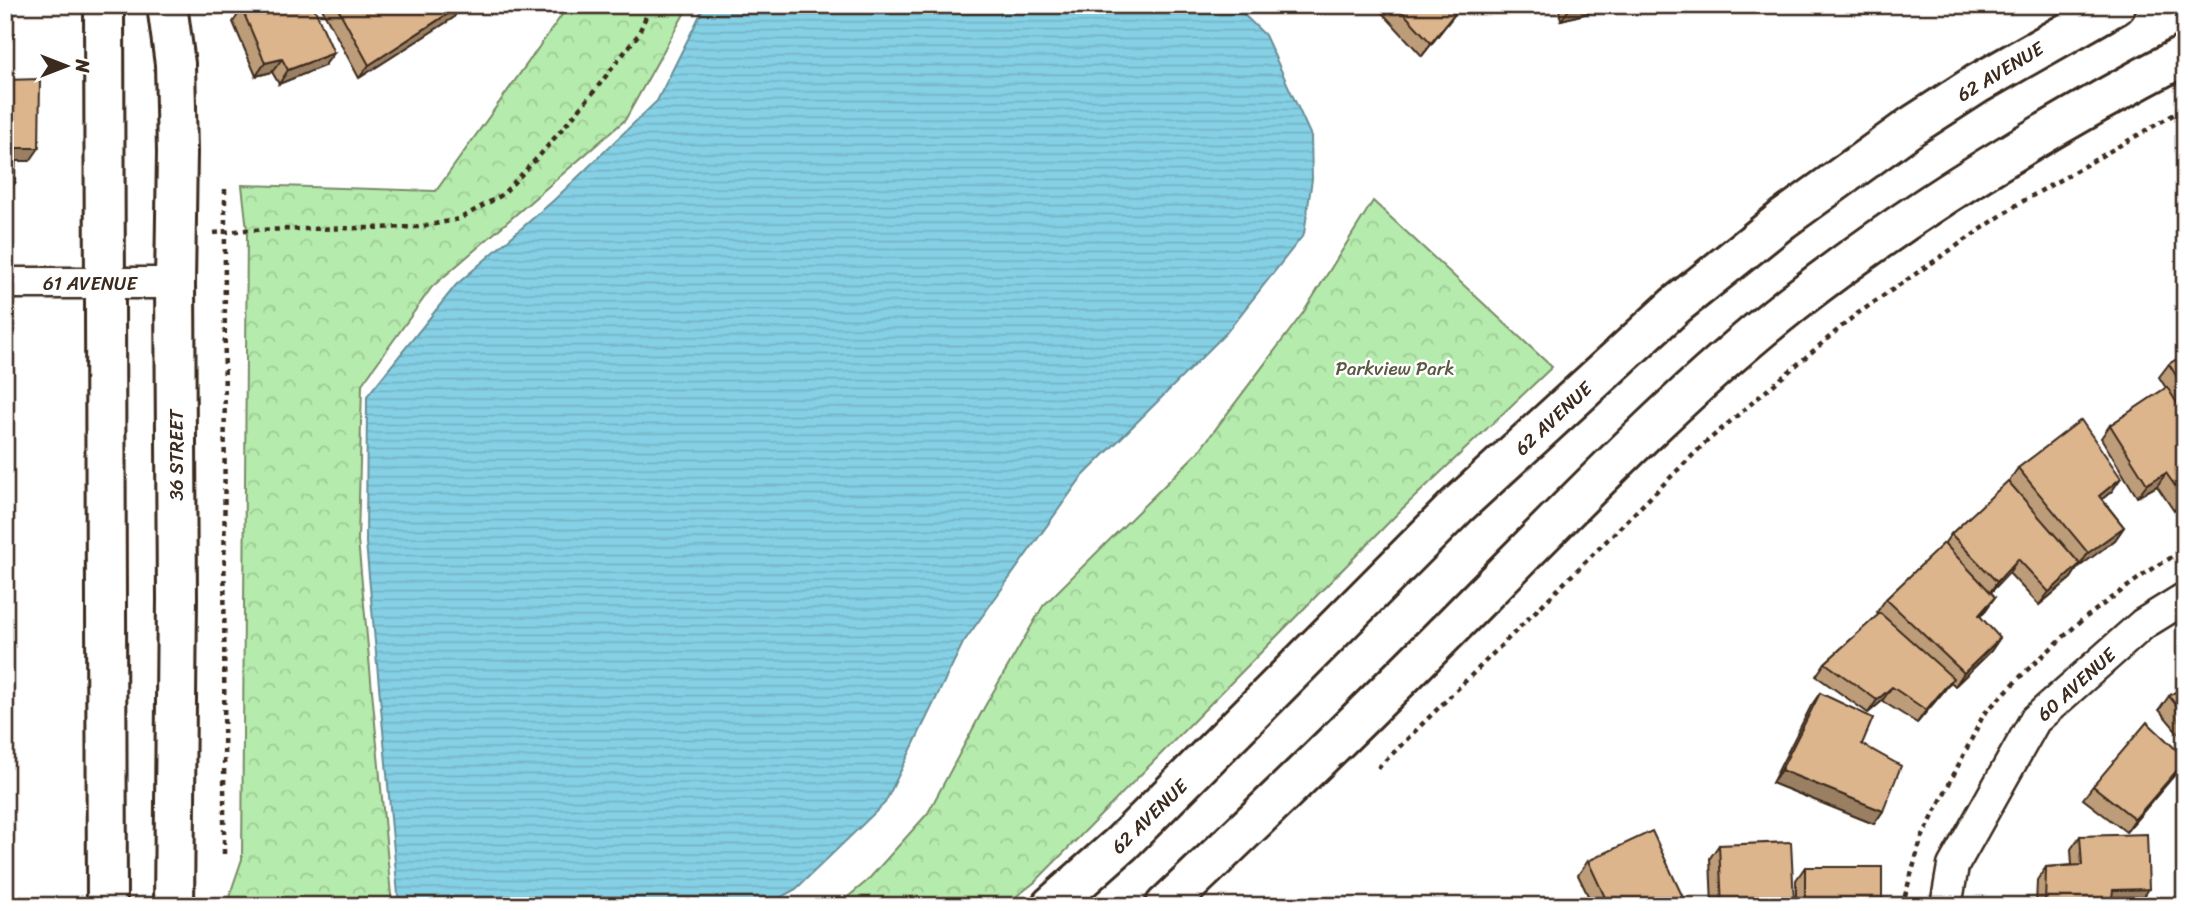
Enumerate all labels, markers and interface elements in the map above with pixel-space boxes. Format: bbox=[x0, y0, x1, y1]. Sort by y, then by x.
north arrow bbox=[32, 32, 102, 102]
street label: 62 AVENUE bbox=[1950, 32, 2052, 111]
text: N bbox=[66, 58, 99, 73]
street label: 61 AVENUE bbox=[43, 267, 139, 300]
park label: Parkview Park bbox=[1335, 352, 1455, 385]
street label: 62 AVENUE bbox=[1507, 372, 1601, 463]
street label: 36 STREET bbox=[160, 408, 193, 501]
street label: 60 AVENUE bbox=[2029, 638, 2125, 729]
street label: 62 AVENUE bbox=[1103, 770, 1197, 862]

